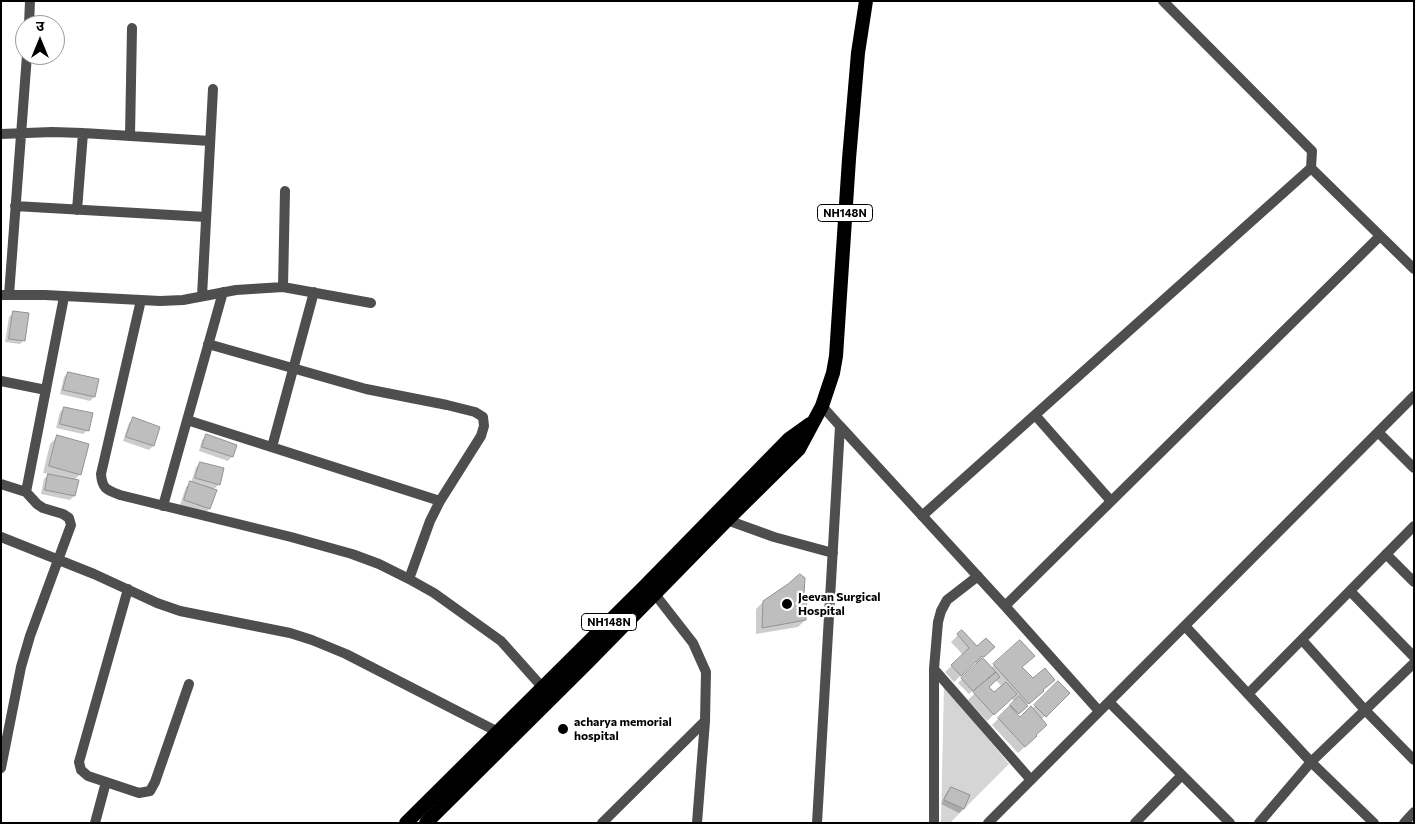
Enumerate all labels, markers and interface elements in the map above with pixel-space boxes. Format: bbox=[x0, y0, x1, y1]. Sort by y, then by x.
north arrow bbox=[15, 15, 65, 65]
text: उ bbox=[36, 17, 44, 34]
road number: NH148N bbox=[818, 204, 872, 222]
place label: Jeevan Surgical Hospital bbox=[798, 590, 881, 618]
marker: Jeevan Surgical Hospital bbox=[780, 597, 794, 611]
road number: NH148N bbox=[582, 614, 636, 630]
place label: acharya memorial hospital bbox=[574, 715, 672, 743]
marker: acharya memorial hospital bbox=[556, 722, 570, 736]

